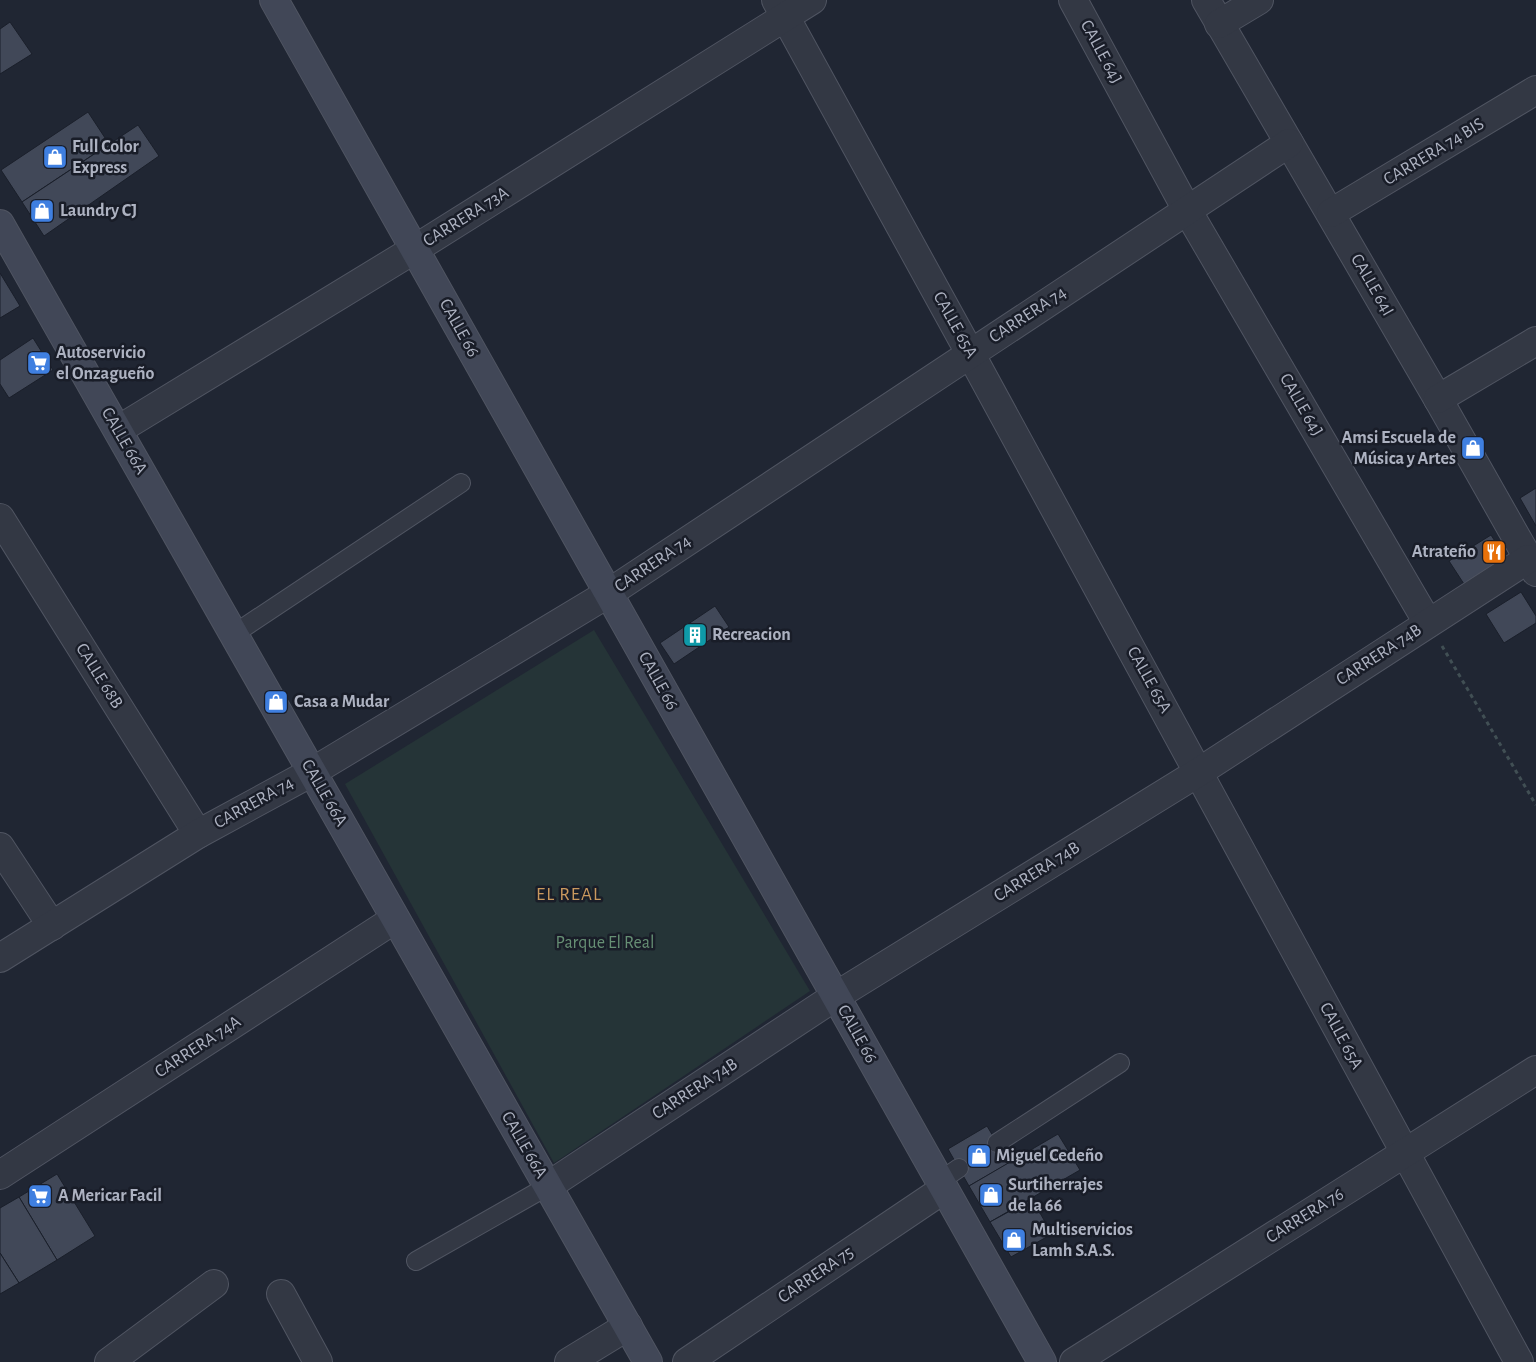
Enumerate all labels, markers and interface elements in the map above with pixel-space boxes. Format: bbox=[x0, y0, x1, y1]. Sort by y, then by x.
street label: CALLE 64J bbox=[1077, 17, 1125, 87]
street label: CARRERA 74 BIS bbox=[1381, 115, 1487, 189]
place label: Full Color Express bbox=[72, 138, 140, 177]
shop icon: Full Color Express bbox=[42, 144, 68, 170]
street label: CARRERA 73A bbox=[420, 183, 512, 250]
shop icon: Laundry CJ bbox=[29, 198, 55, 224]
place label: Laundry CJ bbox=[60, 202, 137, 220]
street label: CALLE 64I bbox=[1347, 251, 1397, 319]
street label: CARRERA 74 bbox=[986, 283, 1070, 346]
street label: CALLE 65A bbox=[929, 289, 981, 362]
street label: CALLE 66 bbox=[436, 296, 482, 360]
place label: Autoservicio el Onzagueño bbox=[56, 344, 155, 383]
supermarket icon: Autoservicio el Onzagueño bbox=[26, 350, 52, 376]
street label: CALLE 64J bbox=[1276, 371, 1326, 439]
street label: CALLE 66A bbox=[98, 405, 151, 478]
place label: Amsi Escuela de Música y Artes bbox=[1342, 429, 1456, 468]
shop icon: Amsi Escuela de Música y Artes bbox=[1460, 435, 1486, 461]
street label: CARRERA 74 bbox=[612, 532, 695, 596]
restaurant icon: Atrateño bbox=[1481, 539, 1507, 565]
place label: Atrateño bbox=[1412, 543, 1476, 561]
street label: CARRERA 74B bbox=[1333, 621, 1425, 689]
building icon: Recreacion bbox=[682, 622, 708, 648]
place label: Recreacion bbox=[712, 626, 791, 644]
street label: CALLE 68B bbox=[72, 640, 126, 712]
street label: CALLE 65A bbox=[1123, 644, 1175, 717]
street label: CALLE 66 bbox=[635, 649, 681, 713]
shop icon: Casa a Mudar bbox=[263, 689, 289, 715]
place label: Casa a Mudar bbox=[294, 693, 390, 711]
street label: CALLE 66A bbox=[298, 757, 351, 830]
street label: CARRERA 74 bbox=[211, 774, 297, 832]
street label: CARRERA 74B bbox=[991, 839, 1083, 905]
district label: EL REAL bbox=[536, 885, 602, 904]
park label: Parque El Real bbox=[556, 934, 654, 952]
street label: CALLE 65A bbox=[1316, 1000, 1366, 1073]
street label: CALLE 66 bbox=[834, 1002, 880, 1066]
street label: CARRERA 74A bbox=[152, 1012, 245, 1081]
street label: CARRERA 74B bbox=[649, 1055, 741, 1123]
street label: CALLE 66A bbox=[498, 1109, 551, 1182]
shop icon: Miguel Cedeño bbox=[966, 1143, 992, 1169]
place label: Miguel Cedeño bbox=[996, 1147, 1103, 1165]
place label: Surtiherrajes de la 66 bbox=[1008, 1176, 1103, 1215]
shop icon: Surtiherrajes de la 66 bbox=[978, 1182, 1004, 1208]
supermarket icon: A Mericar Facil bbox=[27, 1183, 53, 1209]
street label: CARRERA 76 bbox=[1263, 1185, 1347, 1247]
place label: A Mericar Facil bbox=[58, 1187, 162, 1205]
place label: Multiservicios Lamh S.A.S. bbox=[1032, 1221, 1133, 1260]
shop icon: Multiservicios Lamh S.A.S. bbox=[1001, 1227, 1027, 1253]
street label: CARRERA 75 bbox=[775, 1243, 857, 1307]

